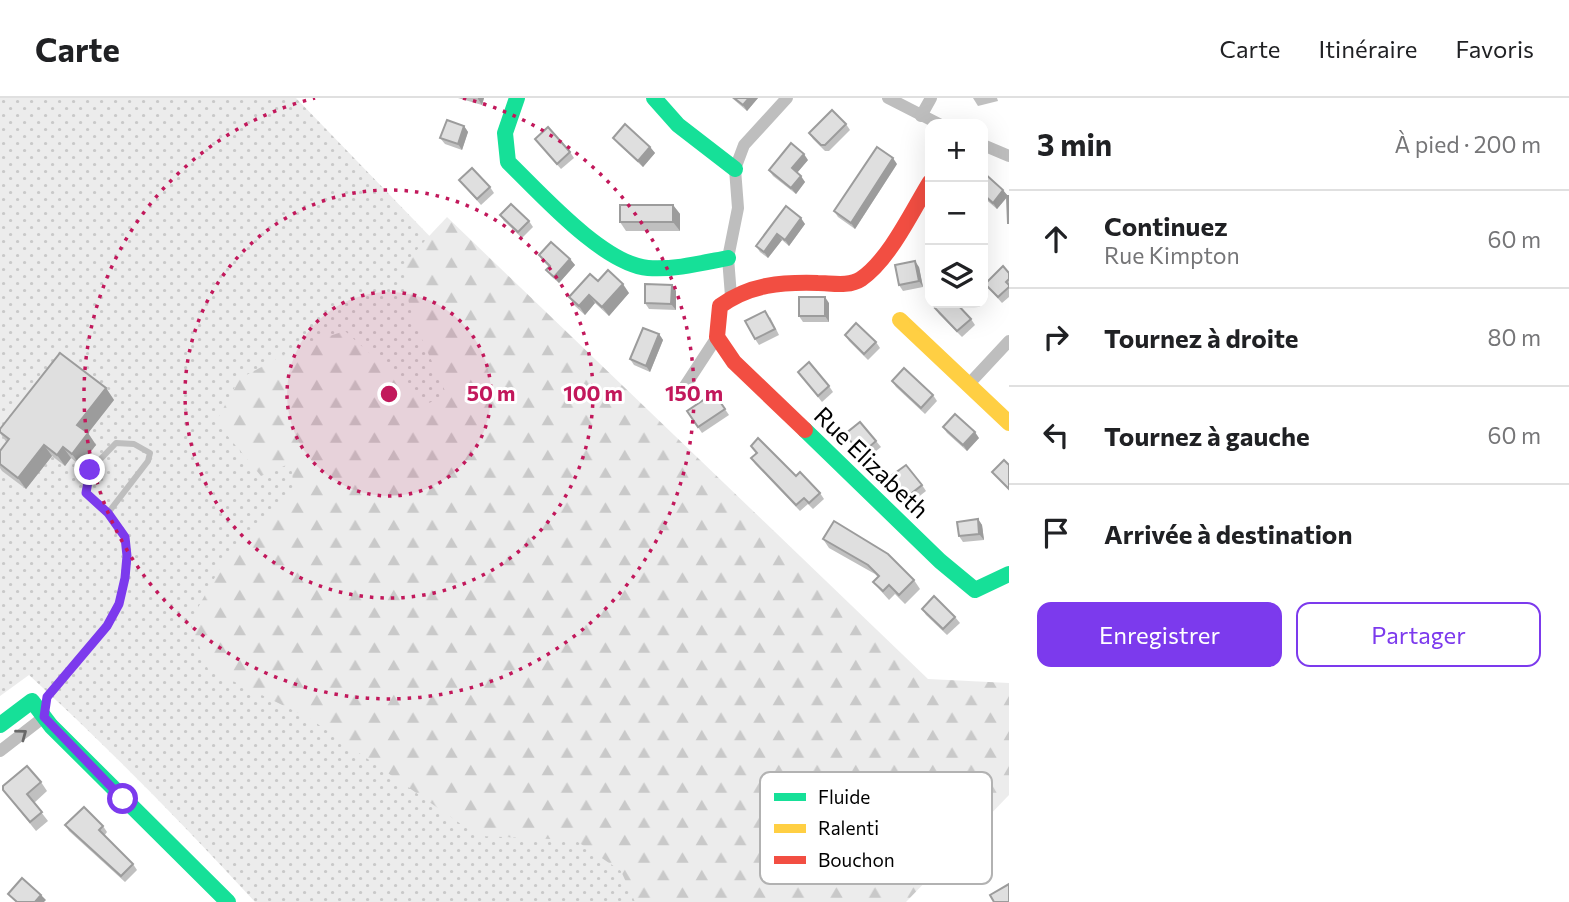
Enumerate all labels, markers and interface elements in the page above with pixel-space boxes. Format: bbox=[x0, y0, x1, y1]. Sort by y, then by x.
text: Carte bbox=[35, 28, 120, 69]
text: Carte bbox=[1220, 34, 1281, 63]
text: Itinéraire bbox=[1319, 34, 1418, 63]
text: Favoris bbox=[1456, 34, 1534, 63]
map controls bbox=[925, 119, 988, 308]
button: + bbox=[925, 119, 988, 182]
text: 3 min bbox=[1037, 125, 1112, 162]
text: À pied · 200 m bbox=[1394, 130, 1541, 158]
button: − bbox=[925, 182, 988, 245]
text: Continuez bbox=[1104, 210, 1228, 241]
icon: ahead bbox=[1037, 220, 1075, 258]
text: 60 m bbox=[1488, 225, 1541, 253]
text: Rue Kimpton bbox=[1104, 241, 1240, 269]
button: layers bbox=[925, 245, 988, 308]
icon: right bbox=[1037, 318, 1075, 356]
text: Tournez à droite bbox=[1104, 322, 1299, 353]
text: 80 m bbox=[1488, 323, 1541, 351]
text: 50 m bbox=[467, 380, 515, 405]
text: 100 m bbox=[563, 380, 623, 405]
text: 150 m bbox=[665, 380, 723, 405]
centre of rings bbox=[377, 382, 401, 406]
street label: Rue Elizabeth bbox=[809, 400, 935, 524]
icon: left bbox=[1037, 416, 1075, 454]
text: Tournez à gauche bbox=[1104, 420, 1310, 451]
text: 60 m bbox=[1488, 421, 1541, 449]
route end bbox=[74, 454, 105, 485]
icon: arrive bbox=[1037, 514, 1075, 552]
text: Arrivée à destination bbox=[1104, 518, 1352, 549]
button: Enregistrer bbox=[1037, 602, 1282, 667]
button: Partager bbox=[1296, 602, 1541, 667]
one-way arrow bbox=[15, 730, 27, 743]
legend bbox=[760, 772, 992, 884]
route start bbox=[107, 783, 138, 814]
text: Fluide bbox=[818, 785, 870, 808]
text: Ralenti bbox=[818, 816, 879, 839]
text: Bouchon bbox=[818, 848, 895, 871]

